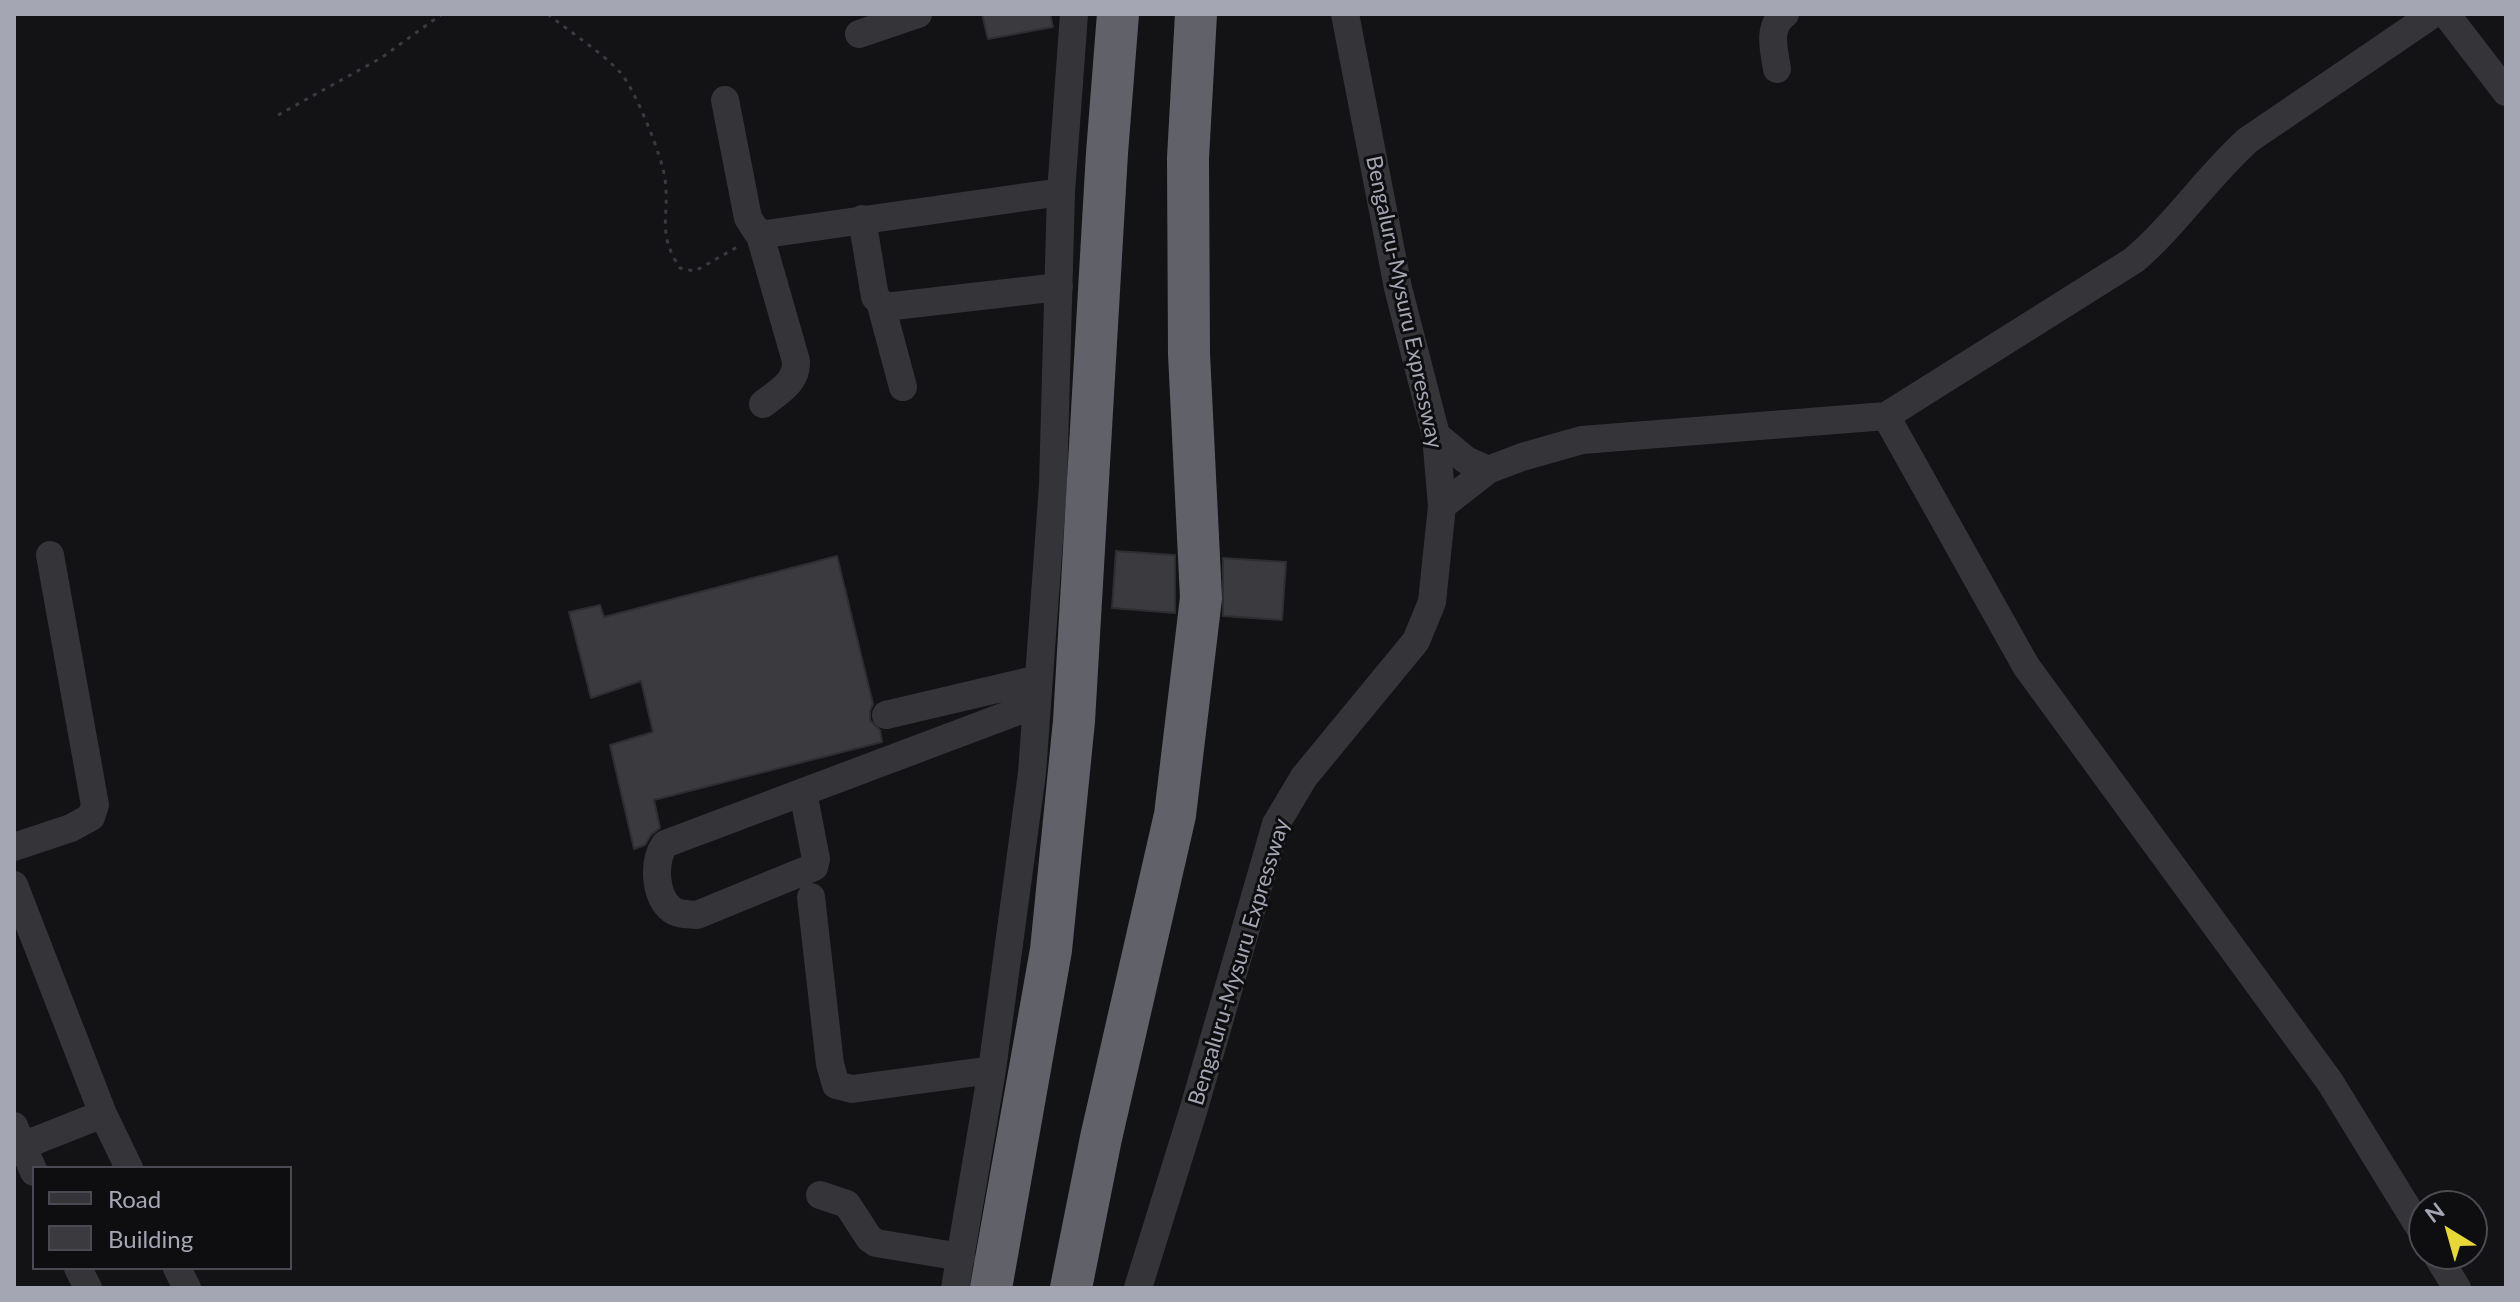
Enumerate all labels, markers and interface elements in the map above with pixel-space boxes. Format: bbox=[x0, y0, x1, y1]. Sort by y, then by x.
street label: Bengaluru-Mysuru Expressway bbox=[1360, 153, 1448, 451]
street label: Bengaluru-Mysuru Expressway bbox=[1183, 815, 1295, 1109]
legend bbox=[32, 1166, 292, 1270]
text: Road bbox=[108, 1184, 161, 1213]
north arrow bbox=[2408, 1190, 2488, 1270]
text: N bbox=[2420, 1196, 2449, 1228]
text: Building bbox=[108, 1224, 193, 1253]

